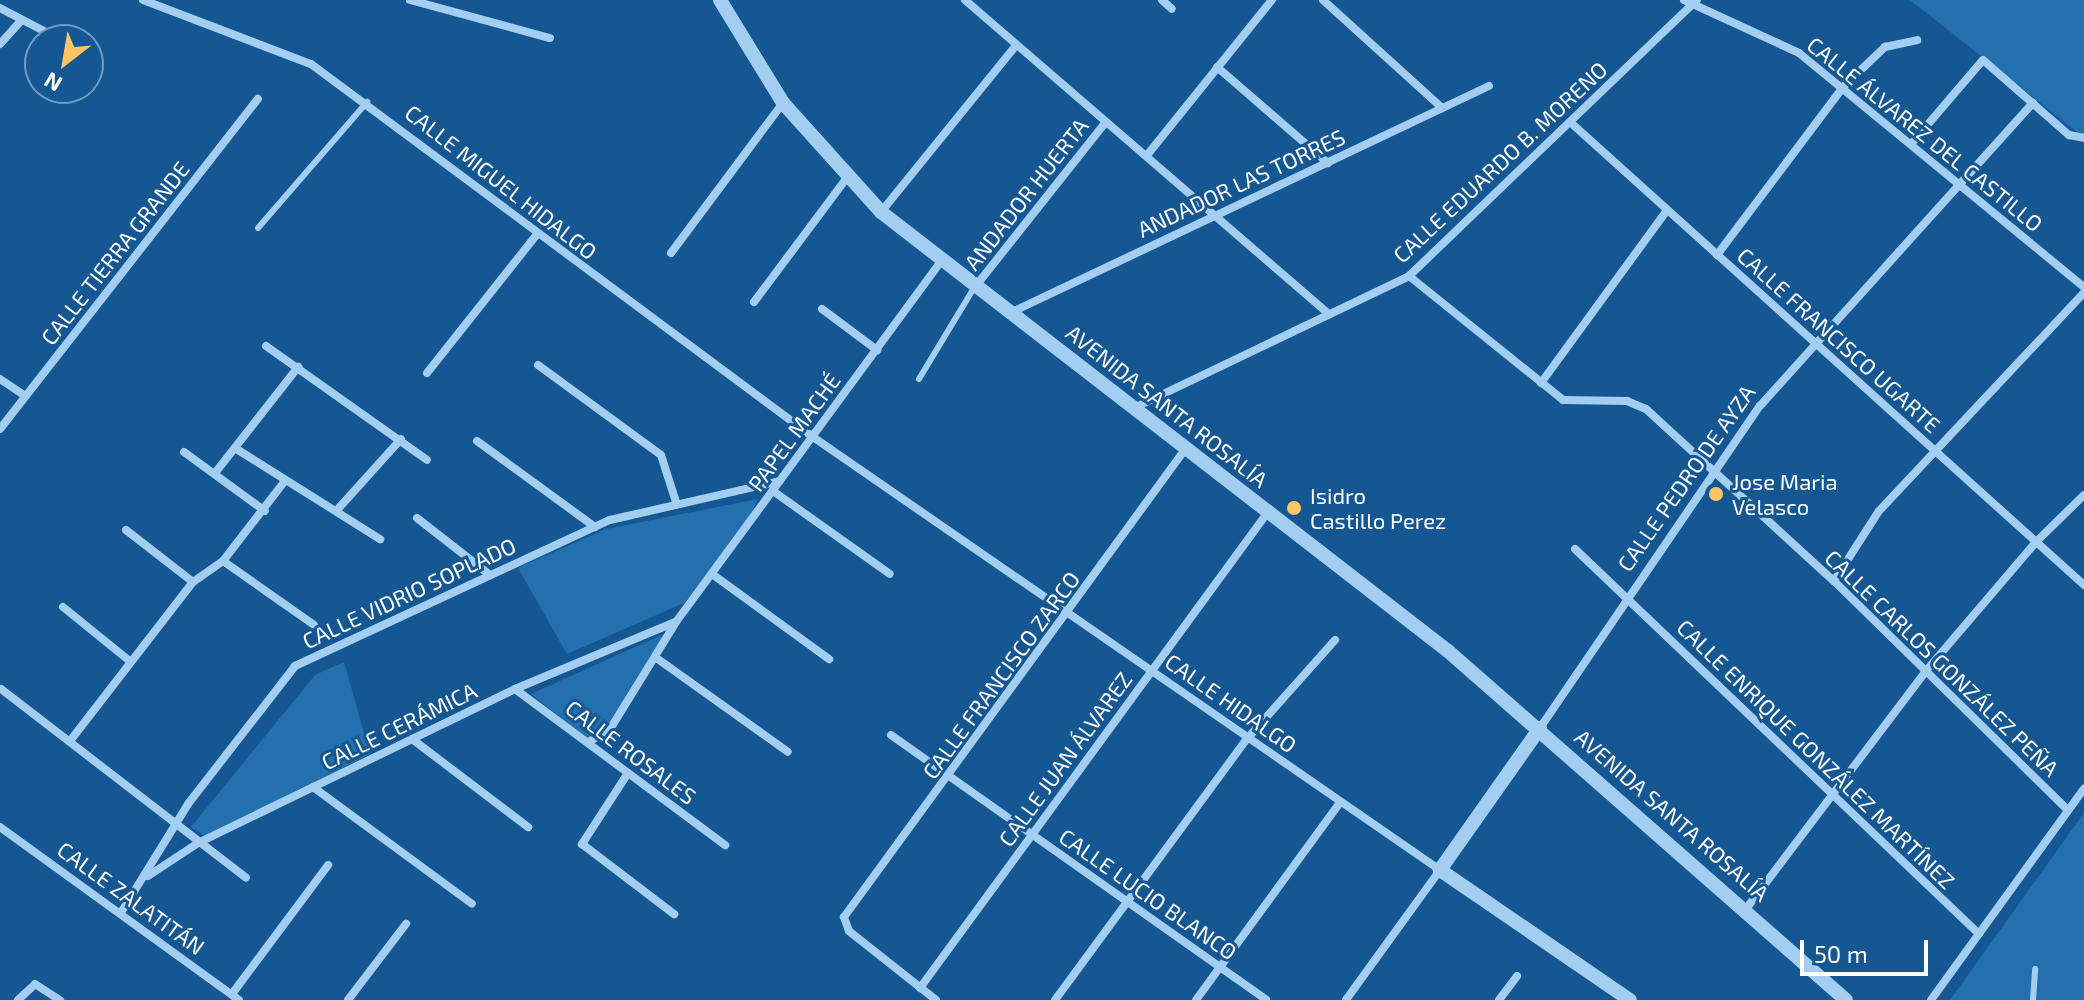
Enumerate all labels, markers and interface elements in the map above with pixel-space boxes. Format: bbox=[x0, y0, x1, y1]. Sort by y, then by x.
north arrow bbox=[24, 24, 104, 104]
street label: CALLE ÁLVAREZ DEL CASTILLO bbox=[1802, 31, 2048, 237]
street label: CALLE EDUARDO B. MORENO bbox=[1388, 56, 1612, 268]
text: N bbox=[39, 68, 66, 98]
street label: CALLE MIGUEL HIDALGO bbox=[400, 99, 602, 265]
street label: ANDADOR HUERTA bbox=[959, 113, 1093, 275]
street label: ANDADOR LAS TORRES bbox=[1133, 123, 1349, 243]
street label: CALLE TIERRA GRANDE bbox=[35, 156, 195, 350]
street label: CALLE FRANCISCO UGARTE bbox=[1732, 242, 1946, 438]
street label: AVENIDA SANTA ROSALÍA bbox=[1060, 319, 1274, 493]
street label: PAPEL MACHÉ bbox=[742, 368, 846, 496]
street label: CALLE PEDRO DE AYZA bbox=[1611, 379, 1761, 577]
place label: Jose Maria Velasco bbox=[1732, 468, 1838, 520]
place label: Isidro Castillo Perez bbox=[1310, 482, 1446, 534]
marker: Jose Maria Velasco bbox=[1707, 485, 1725, 503]
marker: Isidro Castillo Perez bbox=[1285, 499, 1303, 517]
street label: CALLE VIDRIO SOPLADO bbox=[298, 532, 520, 654]
street label: CALLE CARLOS GONZÁLEZ PEÑA bbox=[1820, 544, 2064, 782]
street label: CALLE FRANCISCO ZARCO bbox=[917, 566, 1085, 784]
street label: CALLE ENRIQUE GONZÁLEZ MARTÍNEZ bbox=[1672, 614, 1960, 894]
street label: CALLE HIDALGO bbox=[1160, 648, 1302, 758]
street label: CALLE JUAN ÁLVAREZ bbox=[993, 666, 1137, 852]
street label: CALLE CERÁMICA bbox=[317, 677, 481, 775]
street label: CALLE ROSALES bbox=[561, 694, 701, 810]
street label: AVENIDA SANTA ROSALÍA bbox=[1569, 723, 1775, 907]
street label: CALLE LUCIO BLANCO bbox=[1054, 823, 1242, 965]
street label: CALLE ZALATITÁN bbox=[52, 836, 210, 960]
scale bar bbox=[1804, 924, 1932, 974]
text: 50 m bbox=[1814, 939, 1868, 968]

